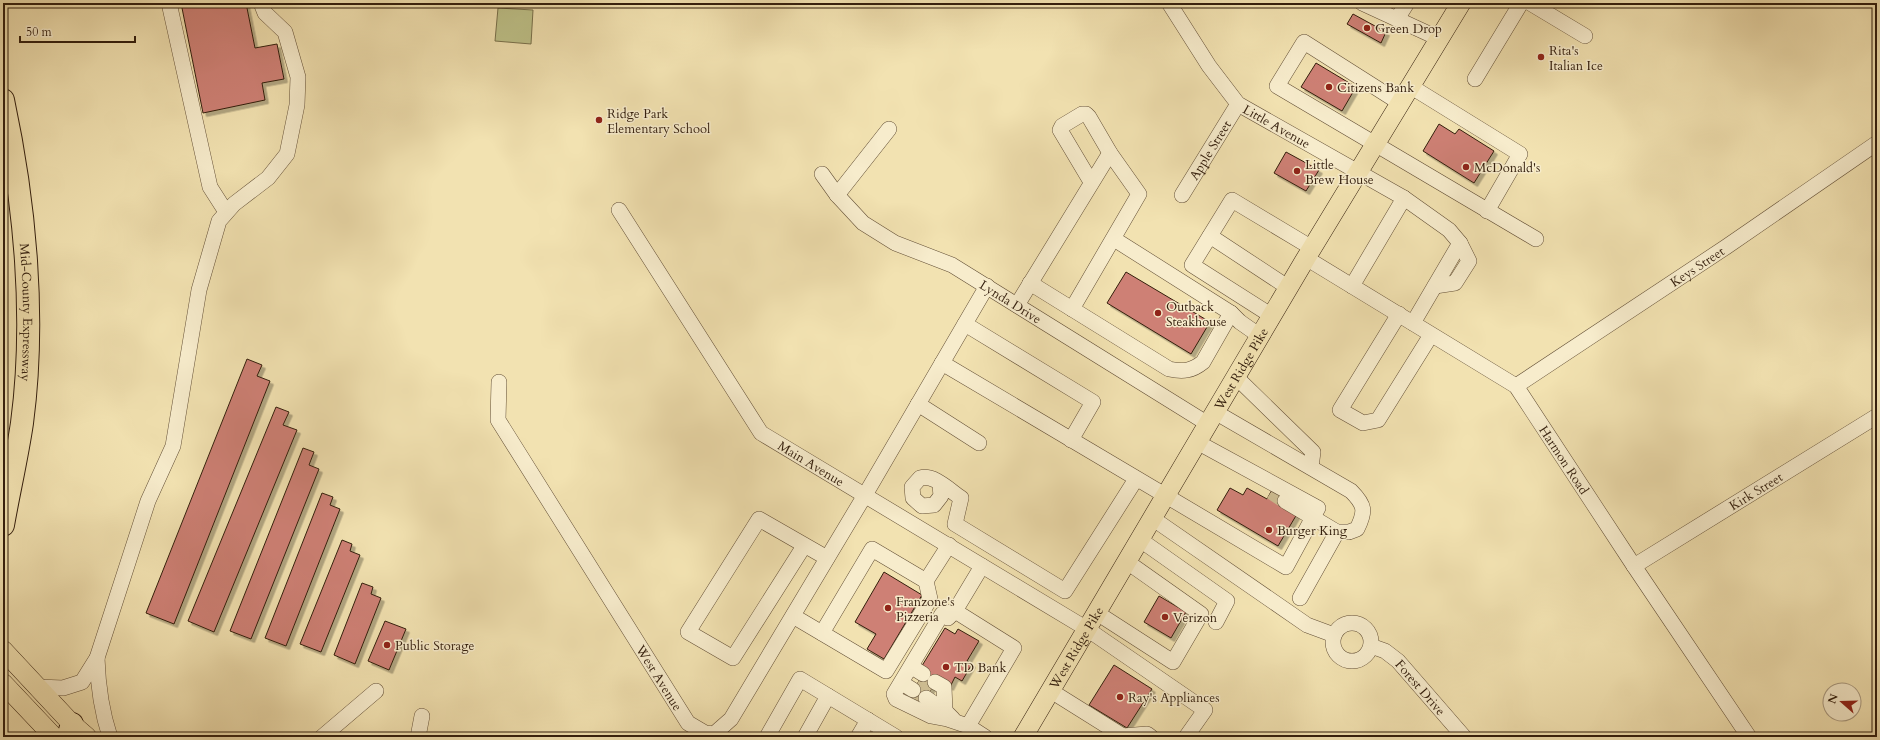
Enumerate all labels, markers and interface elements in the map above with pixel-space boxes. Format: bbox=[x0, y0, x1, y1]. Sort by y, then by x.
scale bar bbox=[20, 18, 135, 44]
place label: Green Drop bbox=[1375, 20, 1442, 38]
marker: Green Drop bbox=[1362, 23, 1372, 33]
text: 50 m bbox=[26, 24, 53, 40]
place label: Rita's Italian Ice bbox=[1549, 42, 1603, 75]
marker: Rita's Italian Ice bbox=[1536, 52, 1546, 62]
place label: Citizens Bank bbox=[1337, 79, 1414, 97]
marker: Citizens Bank bbox=[1324, 82, 1334, 92]
street label: Little Avenue bbox=[1239, 101, 1313, 153]
place label: Ridge Park Elementary School bbox=[607, 105, 711, 138]
marker: Ridge Park Elementary School bbox=[594, 115, 604, 125]
street label: Apple Street bbox=[1185, 117, 1236, 184]
place label: Little Brew House bbox=[1305, 156, 1374, 189]
place label: McDonald's bbox=[1474, 159, 1540, 177]
marker: McDonald's bbox=[1461, 162, 1471, 172]
marker: Little Brew House bbox=[1292, 166, 1302, 176]
street label: Mid-County Expressway bbox=[15, 242, 36, 382]
street label: Keys Street bbox=[1667, 243, 1728, 292]
street label: Lynda Drive bbox=[976, 276, 1045, 328]
place label: Outback Steakhouse bbox=[1166, 298, 1227, 331]
marker: Outback Steakhouse bbox=[1153, 308, 1163, 318]
street label: West Ridge Pike bbox=[1210, 324, 1273, 414]
street label: Harmon Road bbox=[1534, 422, 1593, 498]
street label: Main Avenue bbox=[774, 437, 847, 491]
street label: Kirk Street bbox=[1726, 468, 1786, 515]
place label: Burger King bbox=[1277, 522, 1348, 540]
marker: Burger King bbox=[1264, 525, 1274, 535]
place label: Franzone's Pizzeria bbox=[896, 593, 955, 626]
marker: Franzone's Pizzeria bbox=[883, 603, 893, 613]
street label: West Ridge Pike bbox=[1045, 603, 1108, 693]
place label: Verizon bbox=[1173, 609, 1218, 627]
marker: Verizon bbox=[1160, 612, 1170, 622]
place label: Public Storage bbox=[395, 637, 474, 655]
marker: Public Storage bbox=[382, 640, 392, 650]
street label: West Avenue bbox=[631, 641, 686, 714]
street label: Forest Drive bbox=[1391, 656, 1449, 720]
place label: TD Bank bbox=[954, 659, 1006, 677]
marker: TD Bank bbox=[941, 662, 951, 672]
north arrow bbox=[1822, 682, 1862, 722]
place label: Ray's Appliances bbox=[1128, 689, 1220, 707]
text: N bbox=[1824, 691, 1842, 706]
marker: Ray's Appliances bbox=[1115, 692, 1125, 702]

